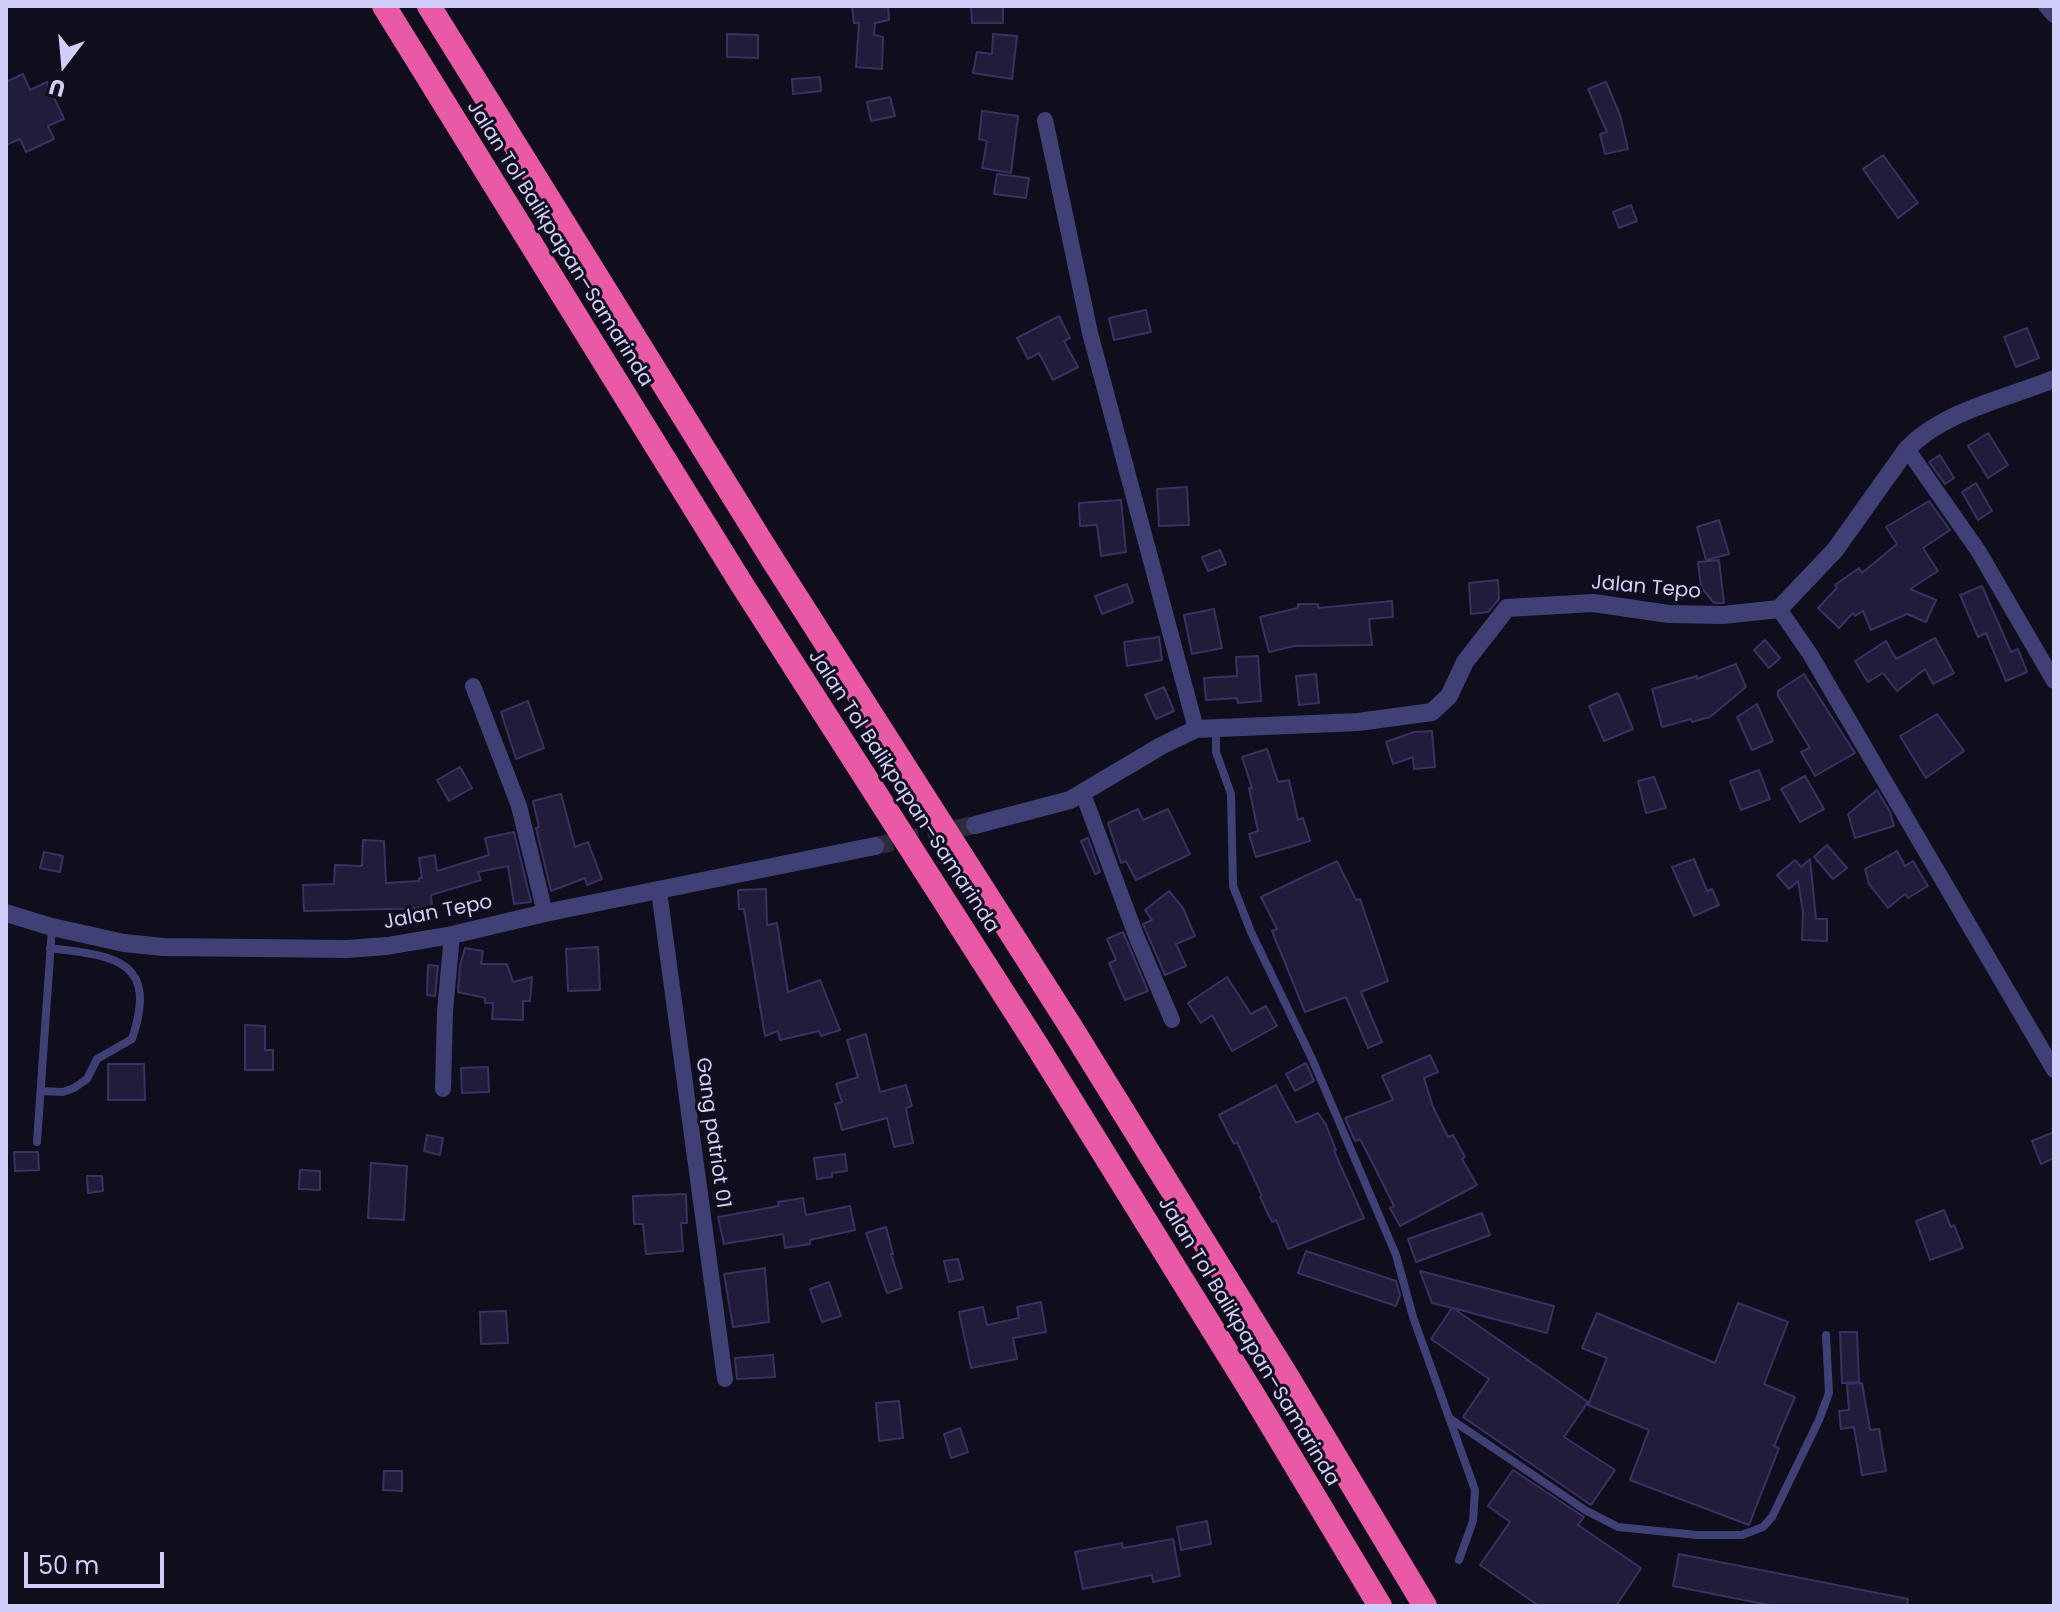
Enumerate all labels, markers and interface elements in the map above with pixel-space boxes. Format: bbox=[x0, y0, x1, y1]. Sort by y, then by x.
north arrow bbox=[24, 24, 104, 104]
text: U bbox=[46, 71, 69, 105]
street label: Jalan Tol Balikpapan–Samarinda bbox=[461, 97, 657, 391]
street label: Jalan Tepo bbox=[1590, 571, 1702, 605]
street label: Jalan Tol Balikpapan–Samarinda bbox=[802, 646, 1004, 938]
street label: Jalan Tepo bbox=[382, 891, 494, 935]
street label: Gang patriot 01 bbox=[690, 1056, 734, 1210]
street label: Jalan Tol Balikpapan–Samarinda bbox=[1152, 1193, 1344, 1491]
scale bar bbox=[28, 1536, 168, 1586]
text: 50 m bbox=[38, 1549, 99, 1582]

